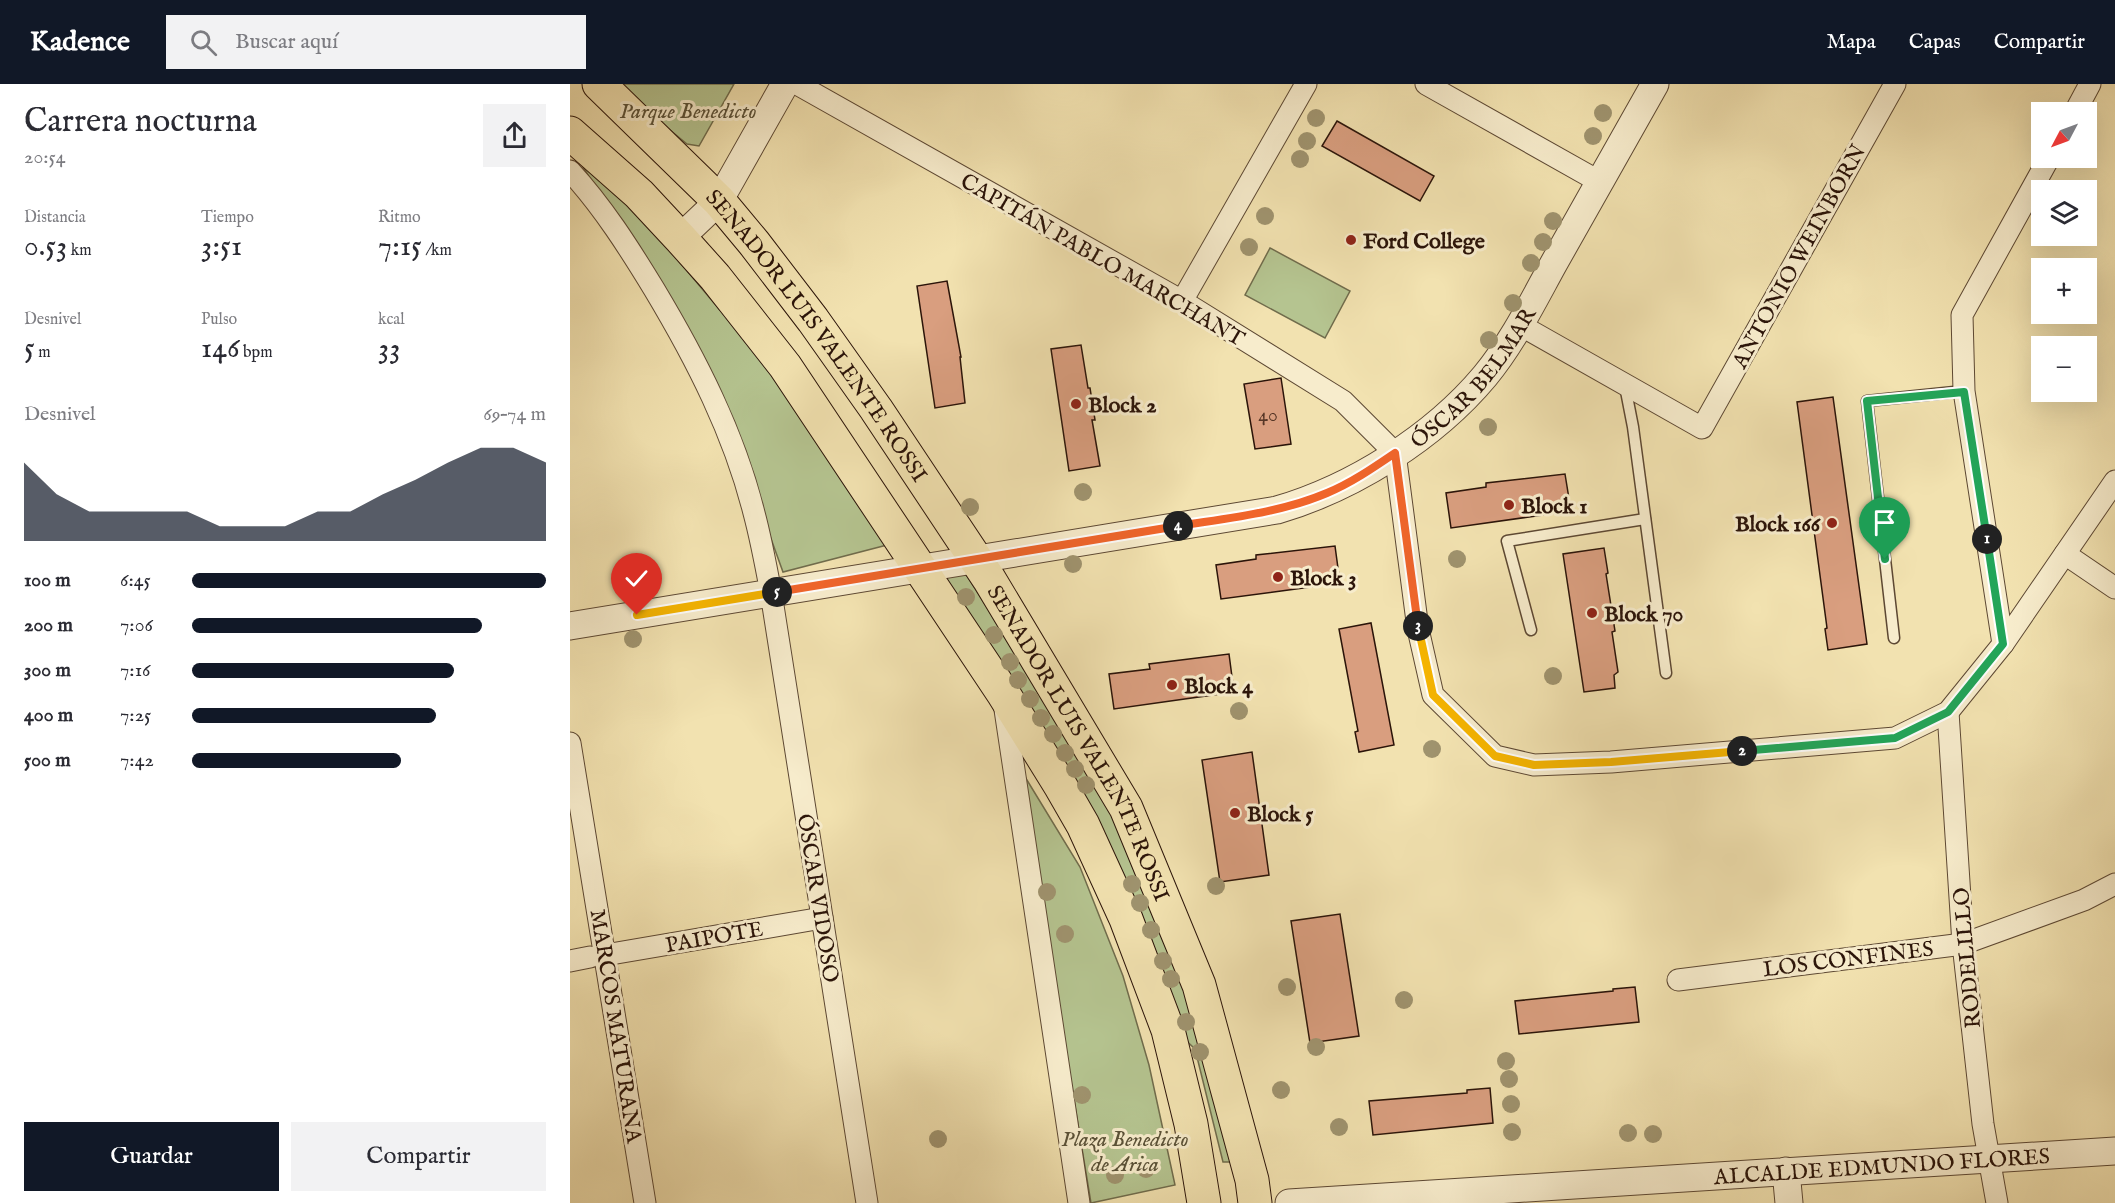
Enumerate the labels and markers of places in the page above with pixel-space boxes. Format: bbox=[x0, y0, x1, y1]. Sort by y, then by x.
place label: Ford College bbox=[1363, 228, 1485, 256]
marker: Ford College bbox=[1344, 233, 1358, 247]
place label: Block 2 bbox=[1088, 392, 1157, 420]
marker: Block 2 bbox=[1069, 397, 1083, 411]
place label: Block 1 bbox=[1521, 493, 1588, 521]
pin bbox=[1859, 497, 1910, 559]
marker: Block 1 bbox=[1502, 498, 1516, 512]
pin: 4 bbox=[1163, 511, 1193, 541]
place label: Block 166 bbox=[1735, 511, 1822, 539]
marker: Block 166 bbox=[1825, 516, 1839, 530]
pin: 1 bbox=[1972, 524, 2002, 554]
pin bbox=[611, 553, 662, 615]
place label: Block 3 bbox=[1290, 565, 1357, 593]
marker: Block 3 bbox=[1271, 570, 1285, 584]
pin: 5 bbox=[762, 577, 792, 607]
place label: Block 70 bbox=[1604, 601, 1684, 629]
marker: Block 70 bbox=[1585, 606, 1599, 620]
pin: 3 bbox=[1403, 611, 1433, 641]
place label: Block 4 bbox=[1184, 673, 1254, 701]
marker: Block 4 bbox=[1165, 678, 1179, 692]
pin: 2 bbox=[1727, 736, 1757, 766]
place label: Block 5 bbox=[1247, 801, 1313, 829]
marker: Block 5 bbox=[1228, 806, 1242, 820]

